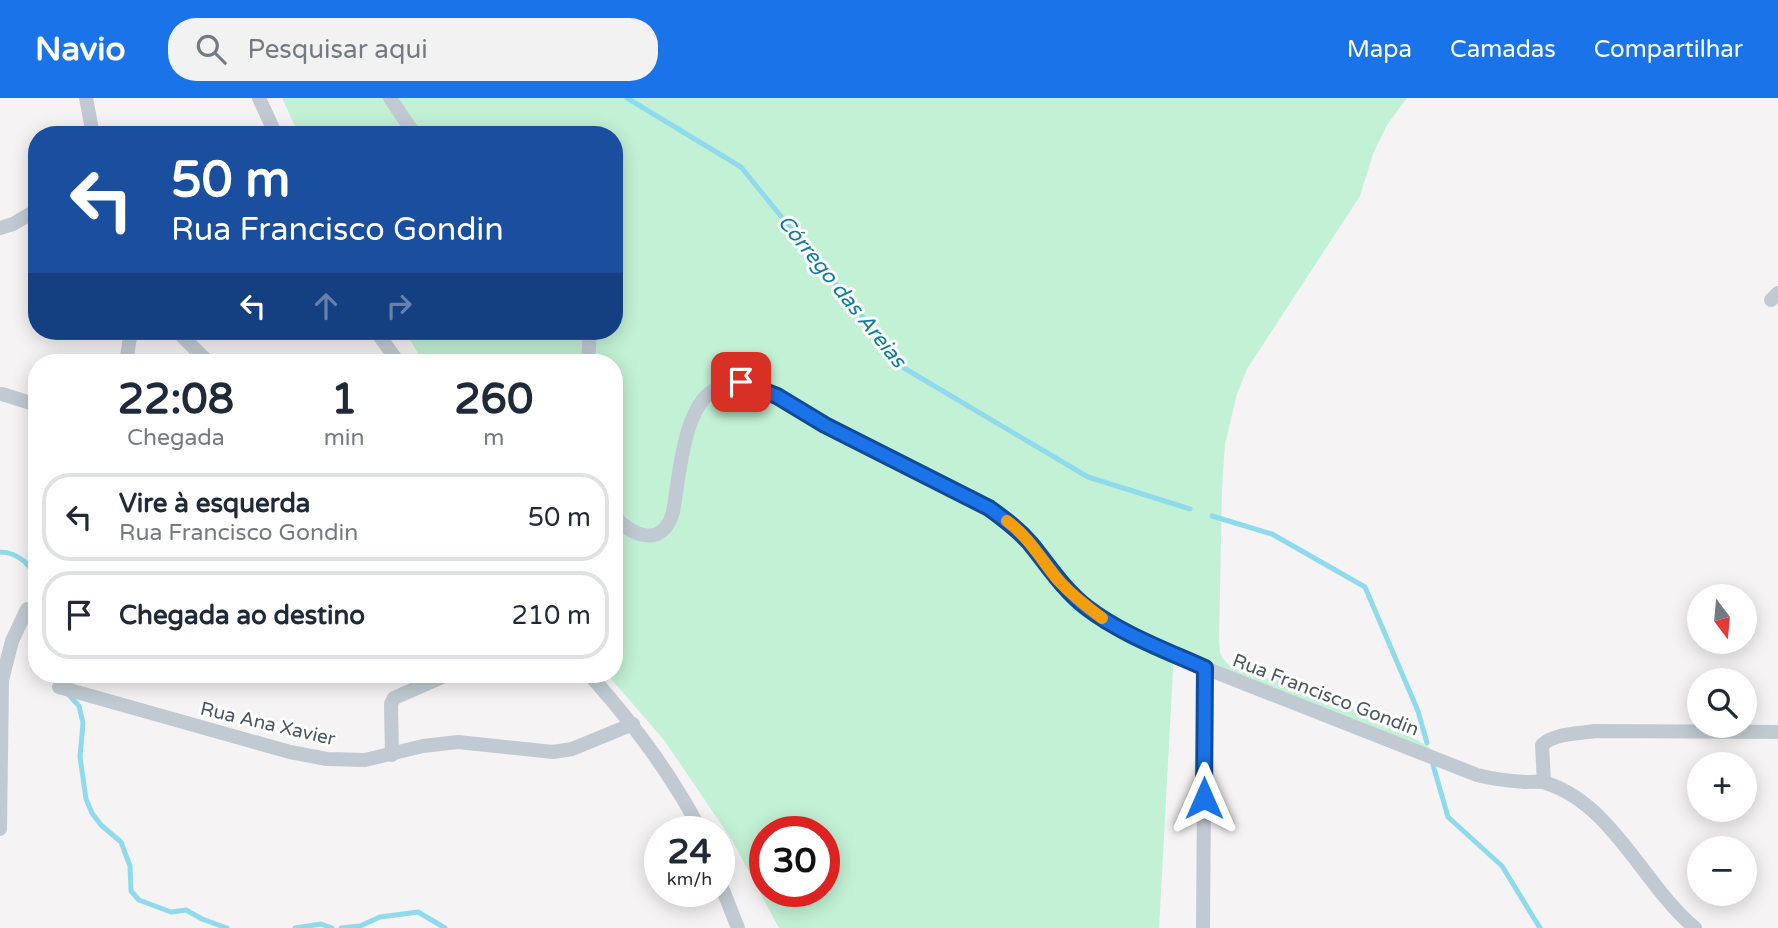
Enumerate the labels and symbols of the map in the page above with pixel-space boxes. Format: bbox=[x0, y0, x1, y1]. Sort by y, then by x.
water label: Córrego das Areias bbox=[772, 210, 912, 374]
pin bbox=[711, 352, 771, 412]
north arrow bbox=[1687, 584, 1757, 654]
street label: Rua Francisco Gondin bbox=[1229, 649, 1422, 741]
street label: Rua Ana Xavier bbox=[198, 698, 338, 750]
position arrow bbox=[1167, 761, 1241, 835]
speed limit sign: 30 bbox=[749, 816, 840, 907]

